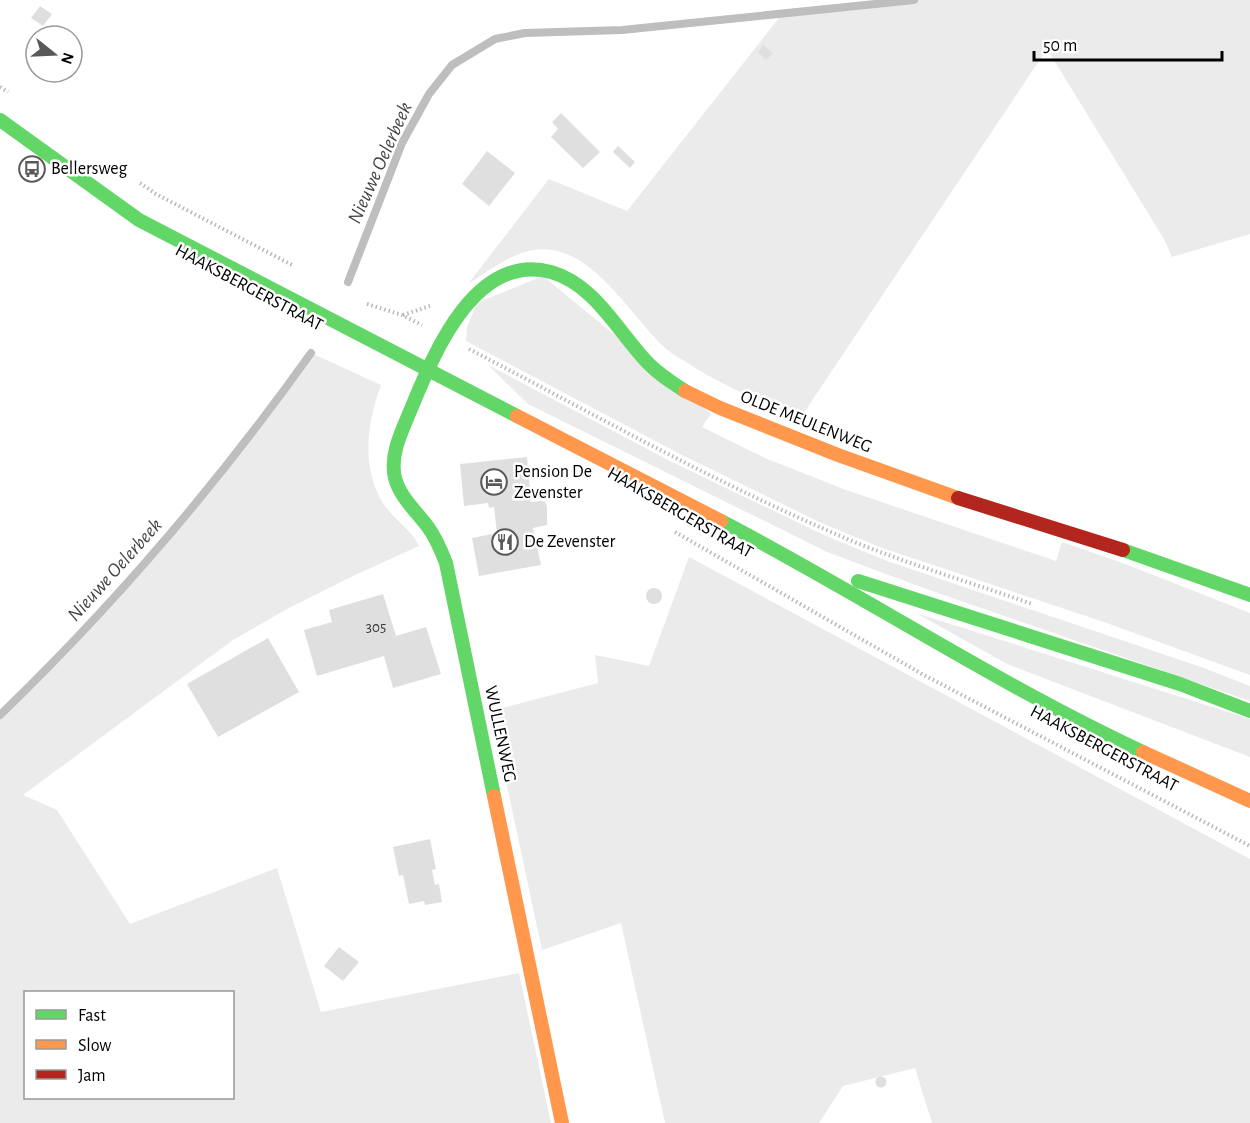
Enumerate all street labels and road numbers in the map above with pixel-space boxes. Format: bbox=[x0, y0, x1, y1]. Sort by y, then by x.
street label: HAAKSBERGERSTRAAT bbox=[172, 241, 326, 335]
street label: OLDE MEULENWEG bbox=[738, 387, 874, 457]
street label: HAAKSBERGERSTRAAT bbox=[604, 464, 756, 562]
street label: WULLENWEG bbox=[481, 684, 519, 784]
street label: HAAKSBERGERSTRAAT bbox=[1027, 702, 1181, 796]

